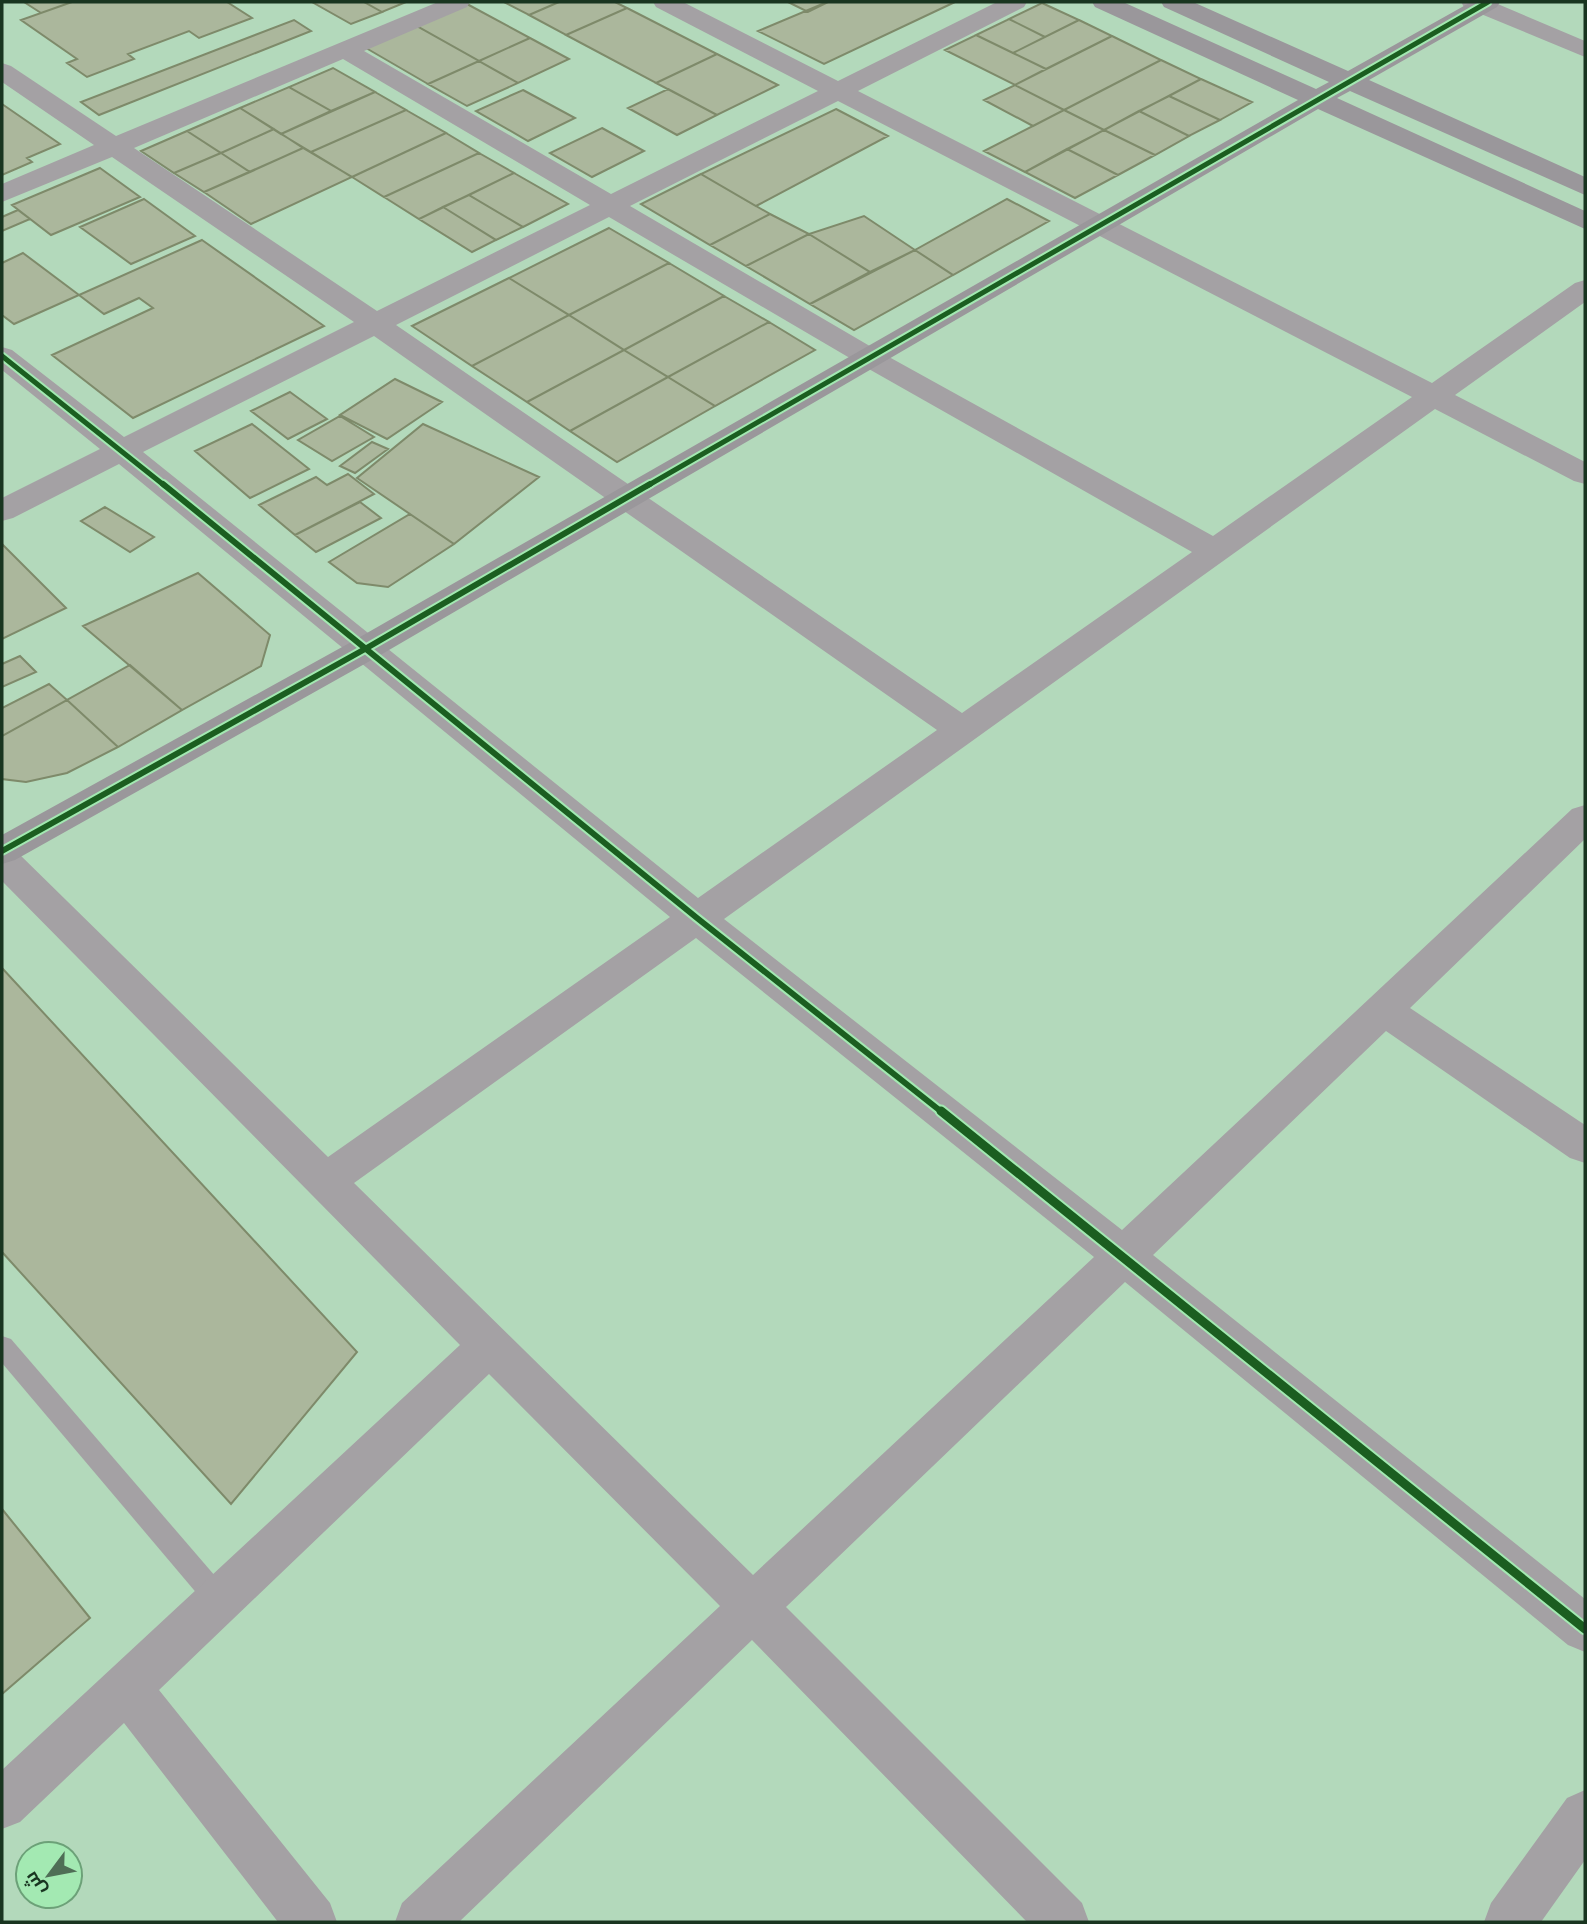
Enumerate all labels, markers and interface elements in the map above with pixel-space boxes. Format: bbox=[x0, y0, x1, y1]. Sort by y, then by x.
north arrow bbox=[14, 1840, 84, 1910]
text: ش bbox=[18, 1866, 53, 1901]

